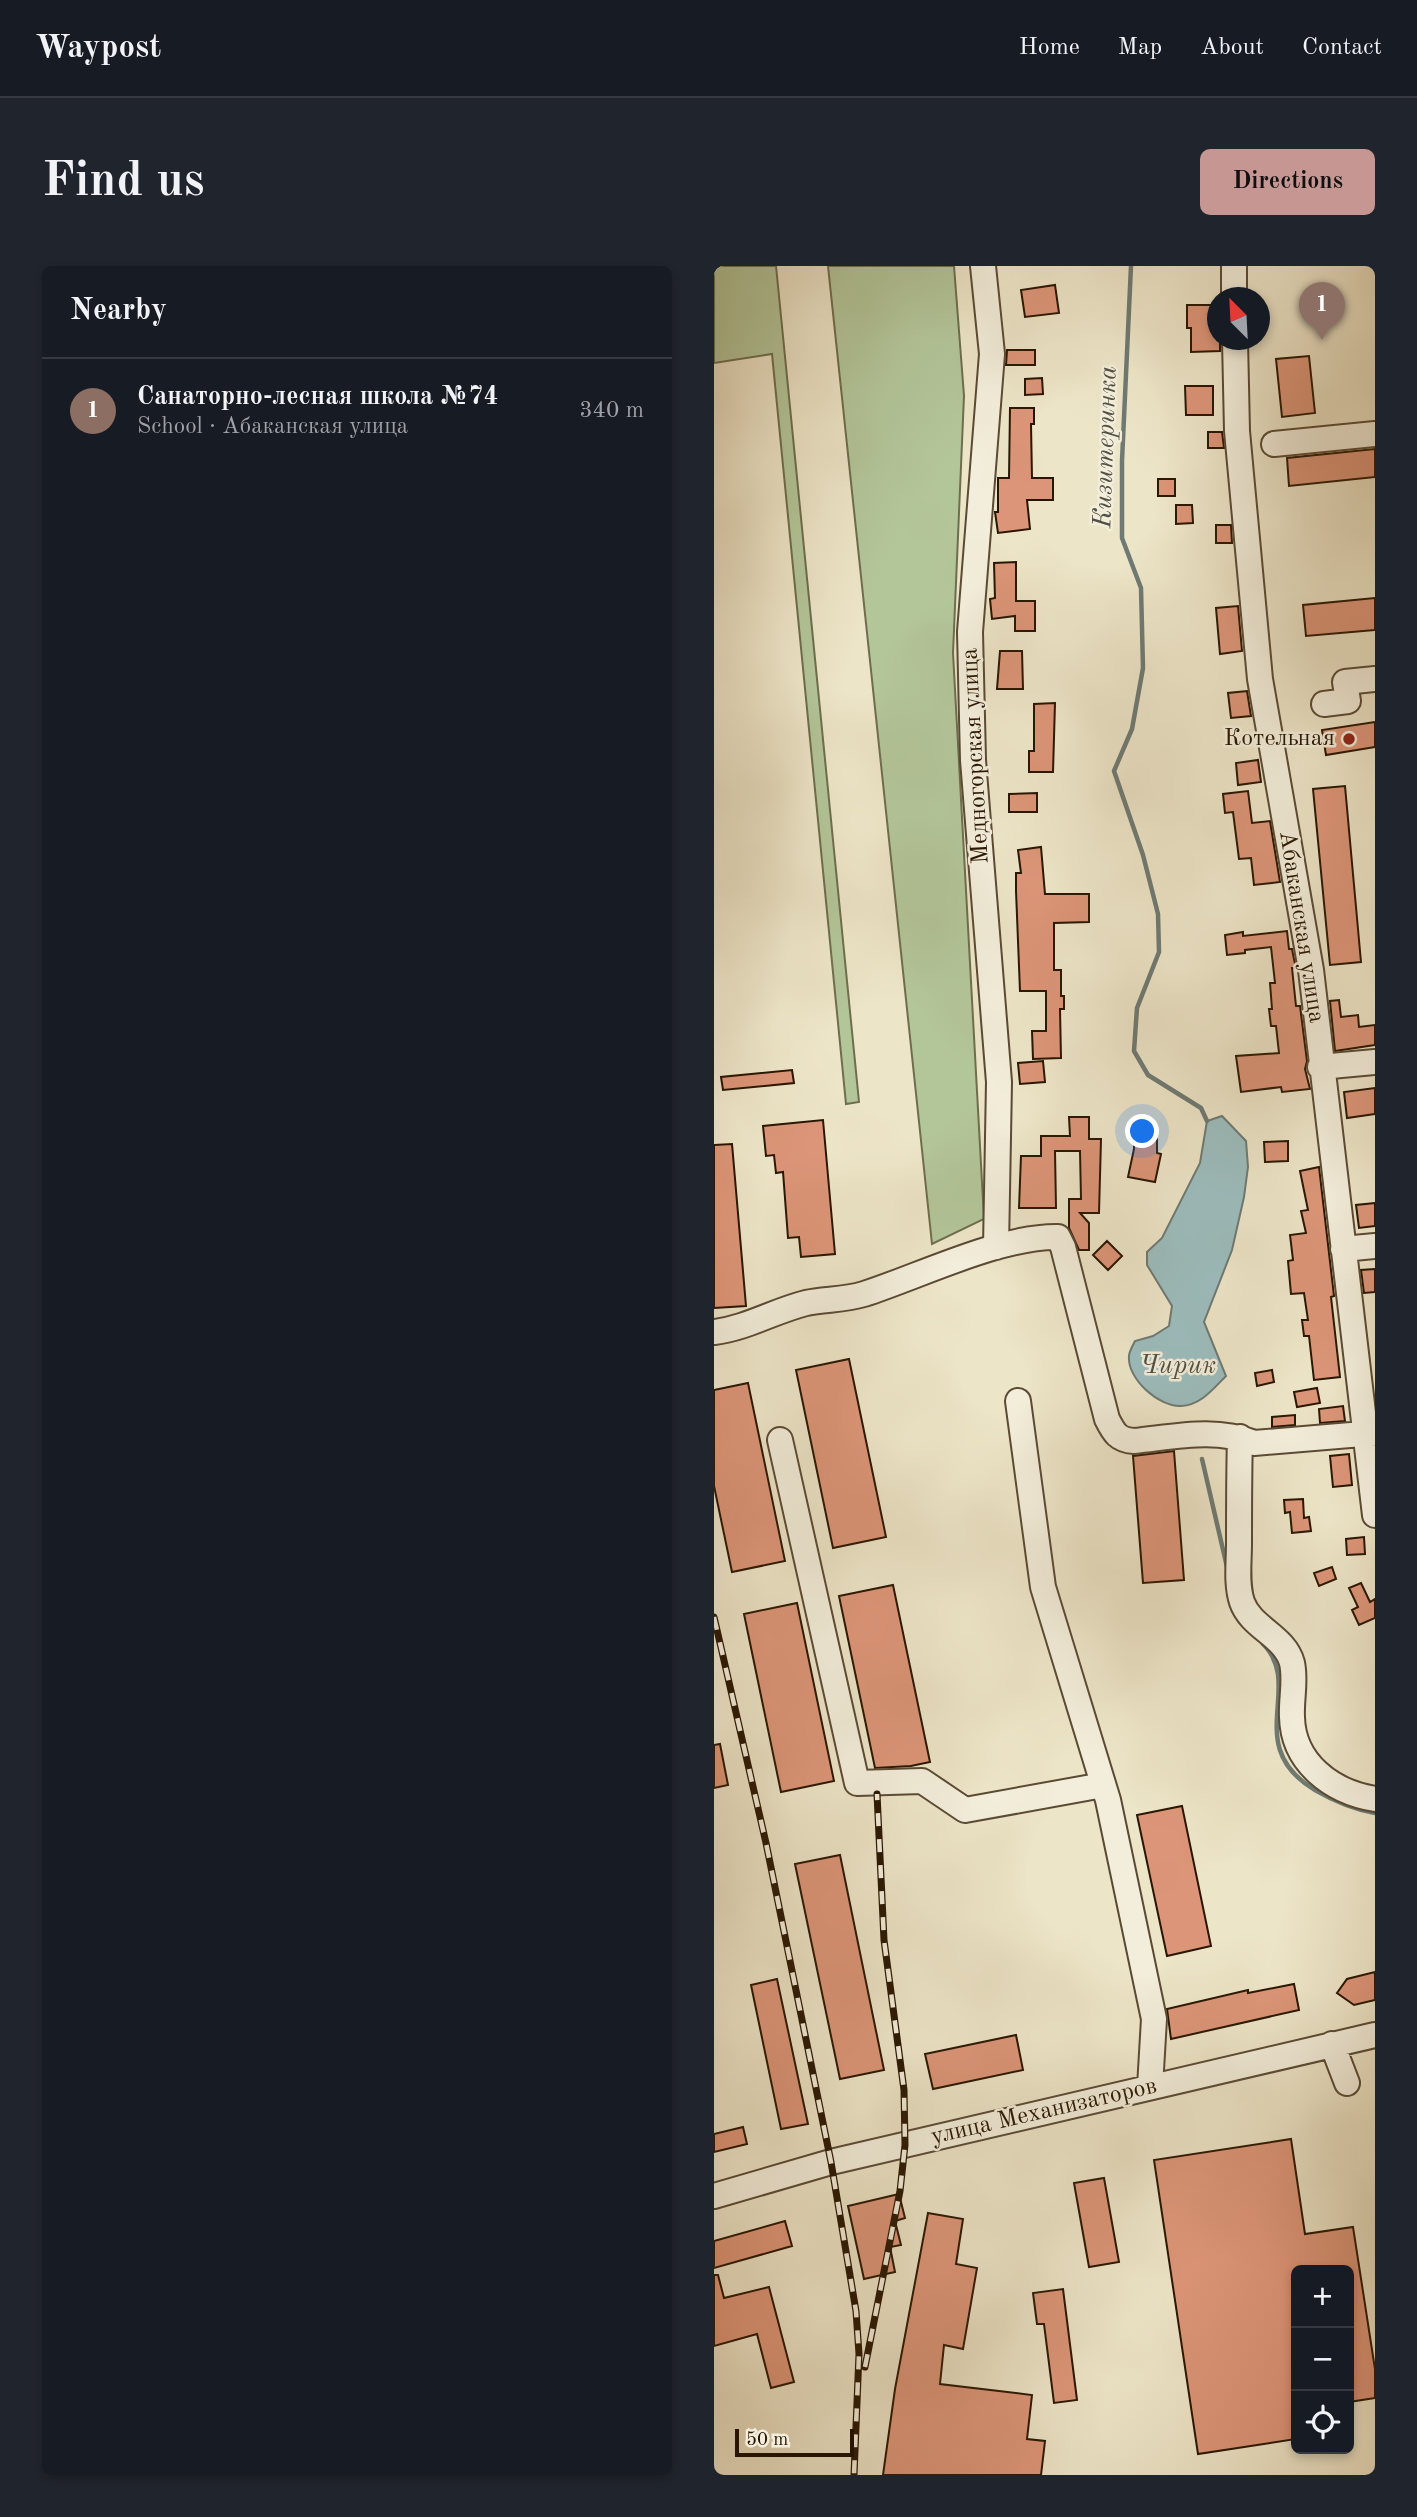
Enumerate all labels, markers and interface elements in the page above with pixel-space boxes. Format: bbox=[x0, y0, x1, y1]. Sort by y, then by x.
text: Waypost bbox=[35, 32, 161, 65]
text: Home bbox=[1019, 36, 1080, 60]
text: Map bbox=[1118, 36, 1162, 60]
text: About bbox=[1200, 36, 1264, 60]
text: Contact bbox=[1302, 36, 1382, 60]
button: Directions bbox=[1200, 149, 1375, 215]
text: Find us bbox=[42, 158, 205, 207]
pin: 1 bbox=[1299, 282, 1345, 340]
north arrow bbox=[1207, 287, 1270, 350]
text: Nearby bbox=[70, 296, 167, 326]
water label: Кизитеринка bbox=[1090, 365, 1122, 530]
text: Санаторно-лесная школа №74 bbox=[137, 384, 499, 410]
text: 1 bbox=[86, 399, 100, 422]
text: 340 m bbox=[579, 399, 644, 422]
text: School · Абаканская улица bbox=[137, 415, 408, 438]
street label: Медногорская улица bbox=[958, 647, 994, 865]
place label: Котельная bbox=[1224, 727, 1335, 751]
marker: Котельная bbox=[1341, 731, 1357, 747]
street label: Абаканская улица bbox=[1274, 829, 1328, 1025]
your location bbox=[1125, 1114, 1159, 1148]
water label: Чирик bbox=[1140, 1353, 1216, 1379]
street label: улица Механизаторов bbox=[929, 2074, 1159, 2150]
map controls bbox=[1291, 2265, 1354, 2454]
button: + bbox=[1291, 2265, 1354, 2328]
button: − bbox=[1291, 2328, 1354, 2391]
button: locate bbox=[1291, 2391, 1354, 2454]
scale bar bbox=[735, 2426, 854, 2458]
text: 50 m bbox=[746, 2431, 788, 2450]

